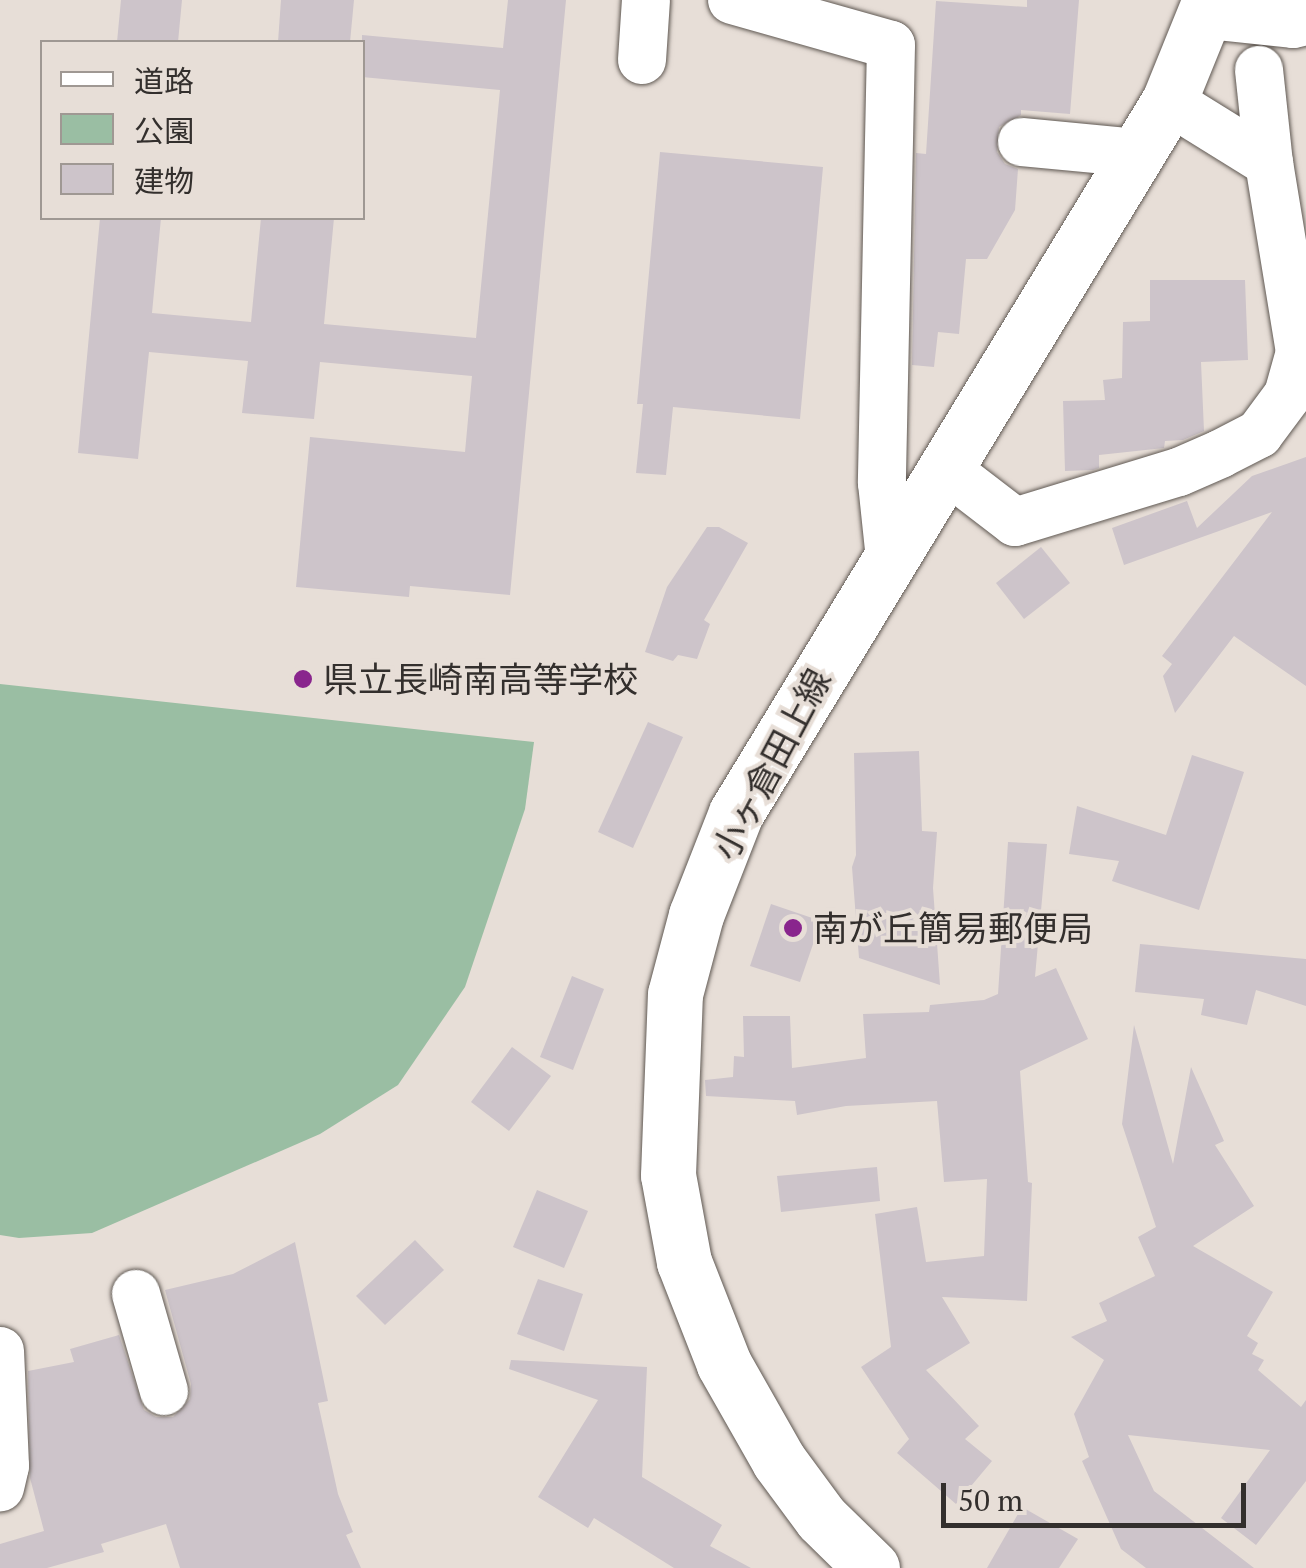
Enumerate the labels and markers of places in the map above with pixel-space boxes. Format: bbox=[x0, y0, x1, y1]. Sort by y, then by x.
place label: 県立長崎南高等学校 bbox=[323, 658, 638, 700]
marker: 県立長崎南高等学校 bbox=[292, 668, 314, 690]
place label: 南が丘簡易郵便局 bbox=[813, 907, 1093, 949]
marker: 南が丘簡易郵便局 bbox=[782, 917, 804, 939]

